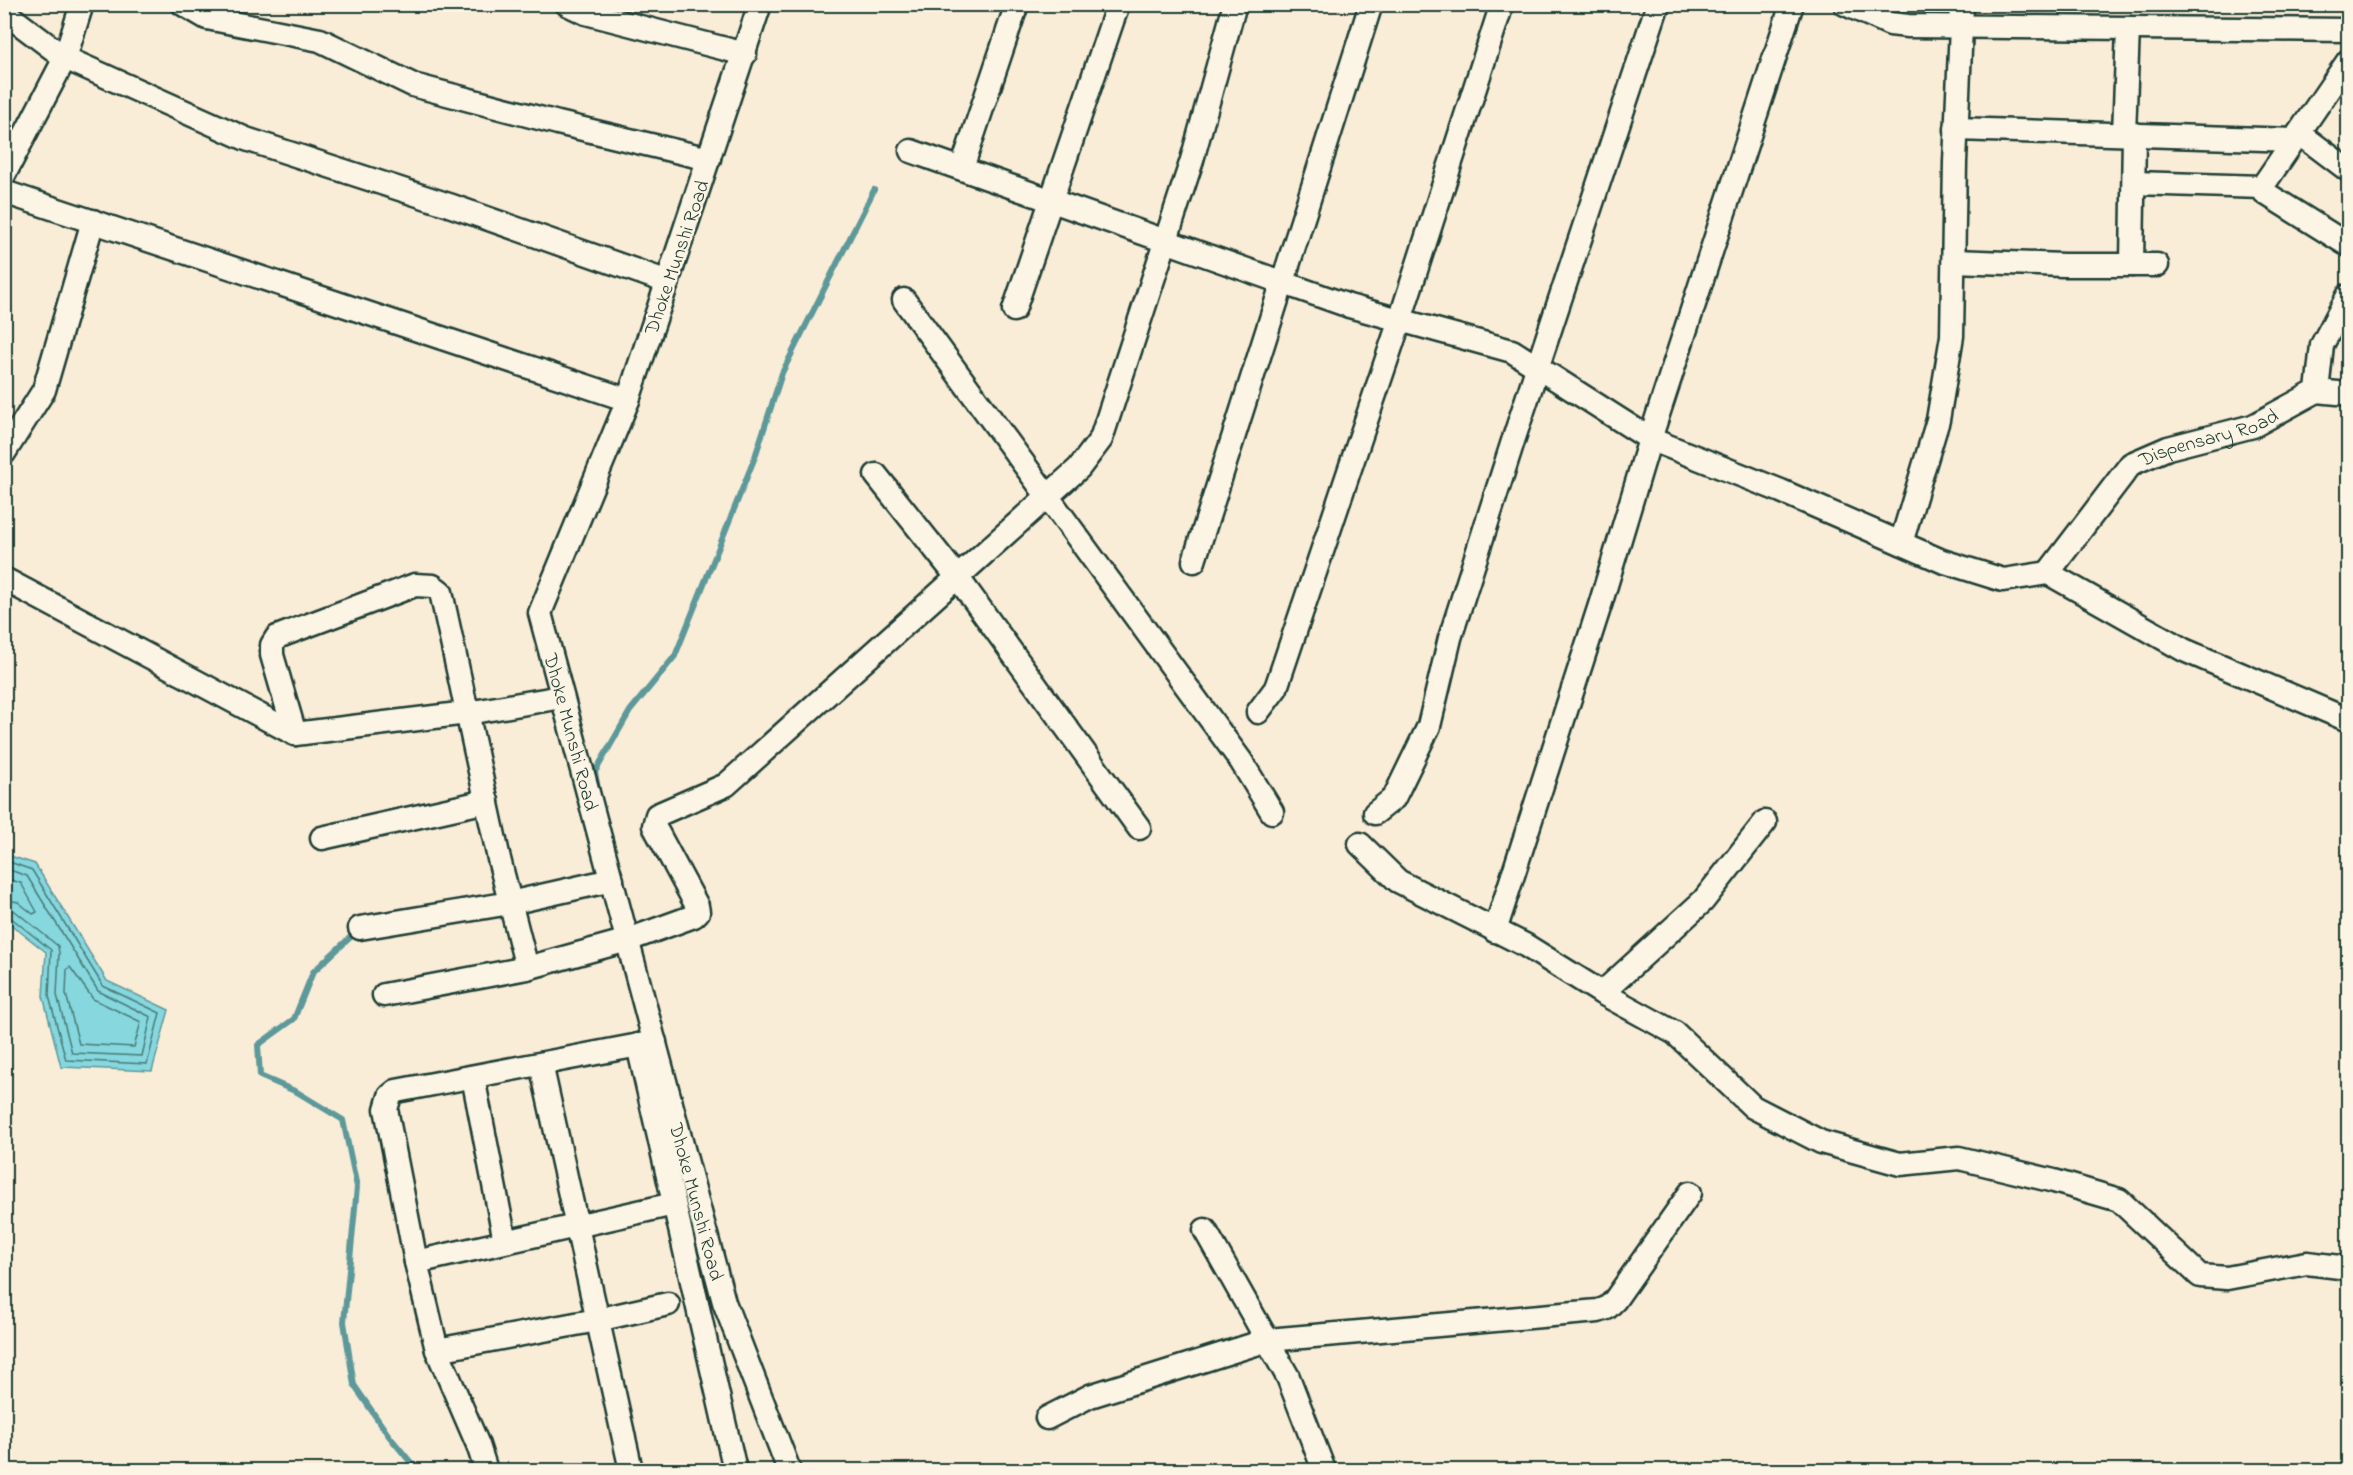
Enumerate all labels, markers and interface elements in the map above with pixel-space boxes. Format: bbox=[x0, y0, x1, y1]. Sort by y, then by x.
street label: Dhoke Munshi Road bbox=[638, 177, 718, 340]
street label: Dispensary Road bbox=[2134, 403, 2284, 476]
street label: Dhoke Munshi Road bbox=[534, 650, 604, 815]
street label: Dhoke Munshi Road bbox=[660, 1119, 730, 1284]

